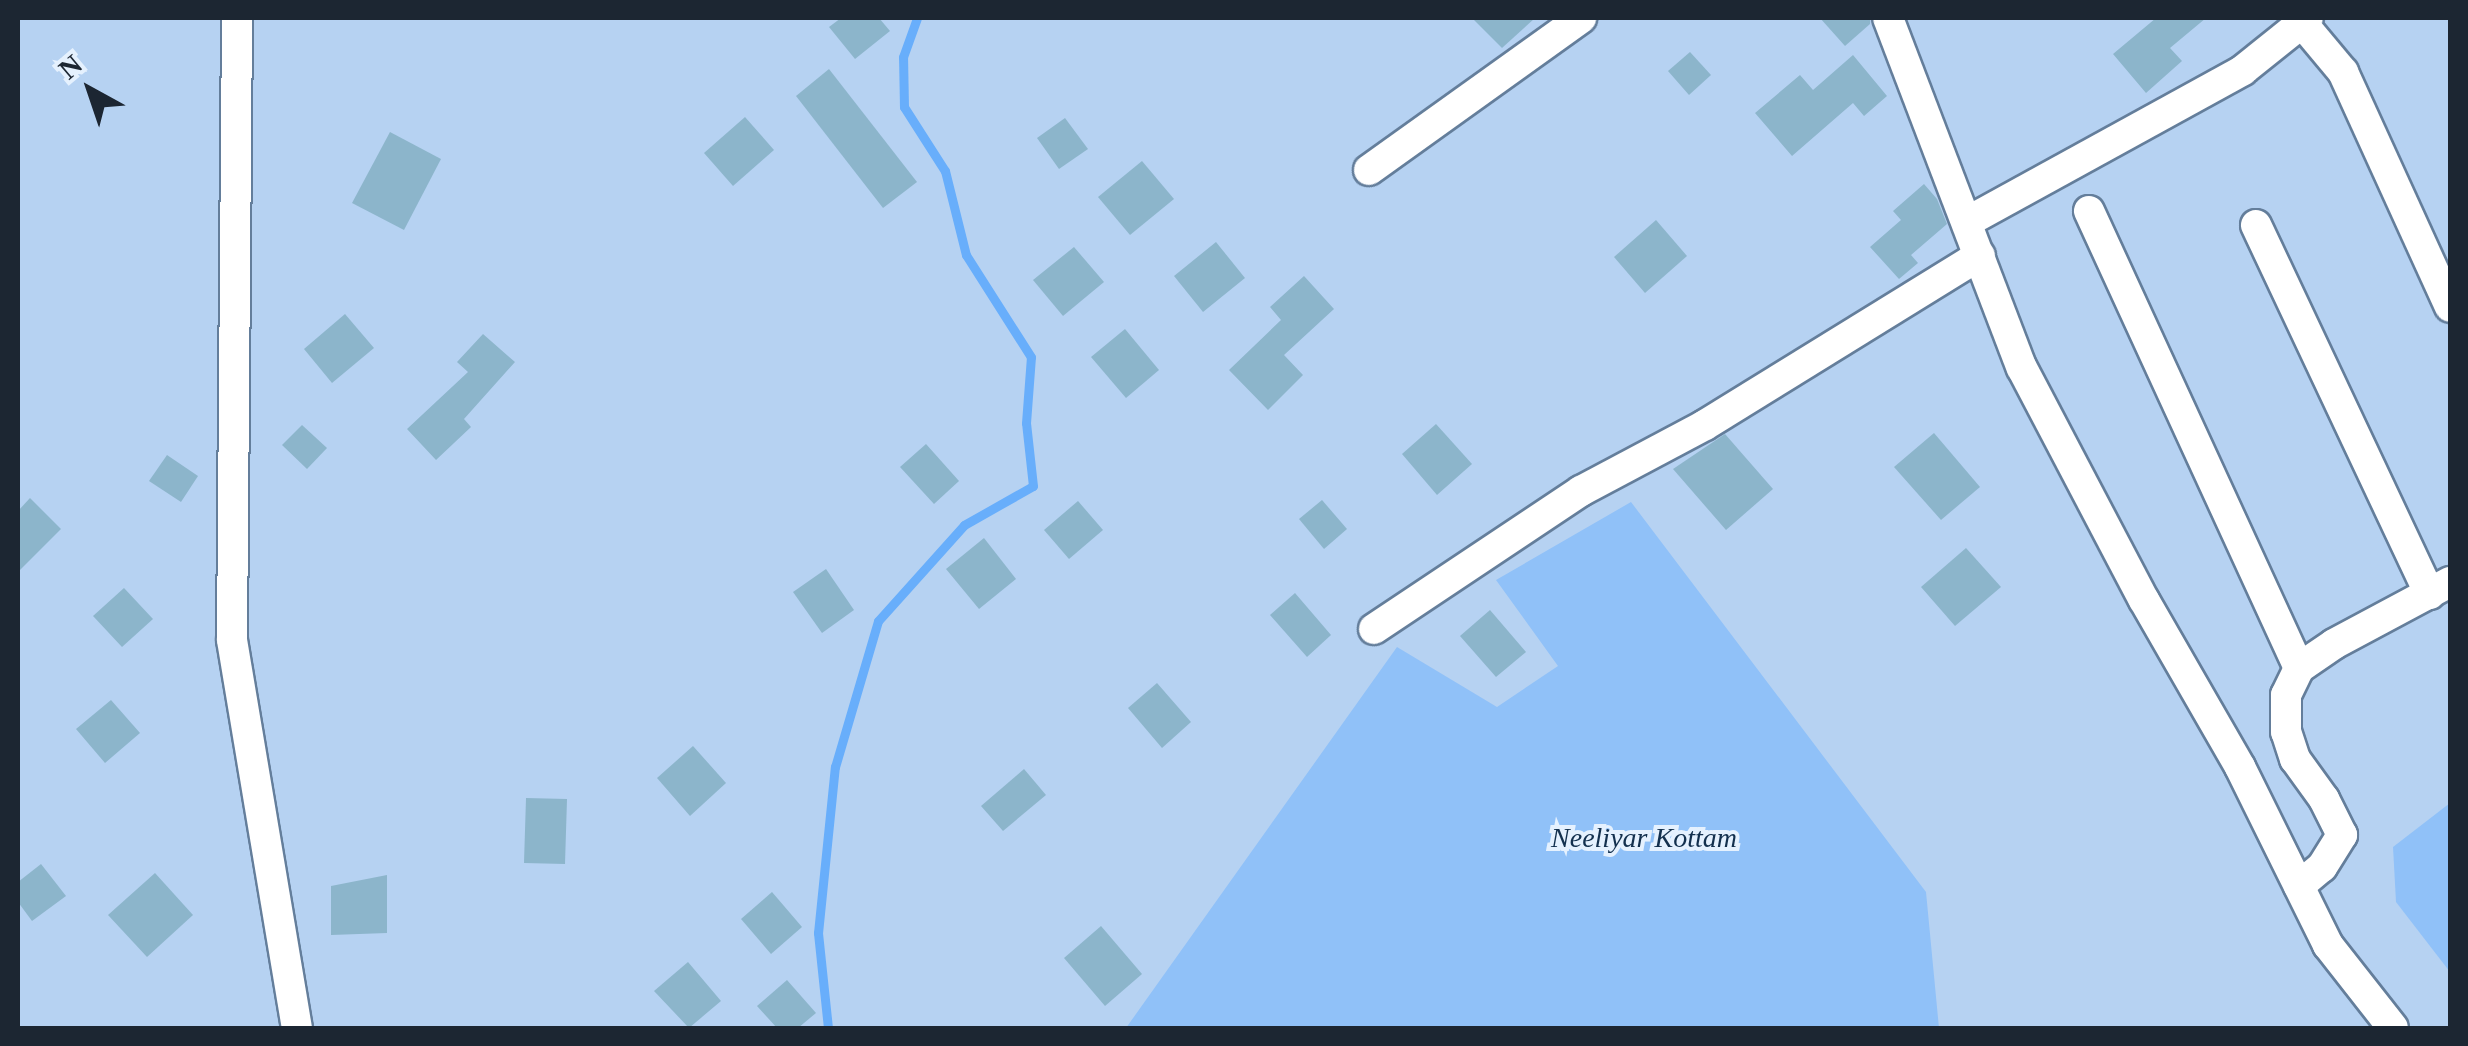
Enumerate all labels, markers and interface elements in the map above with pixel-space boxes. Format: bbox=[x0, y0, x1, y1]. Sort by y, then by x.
north arrow bbox=[40, 40, 140, 140]
text: N bbox=[53, 48, 88, 85]
park label: Neeliyar Kottam bbox=[1551, 821, 1737, 855]

